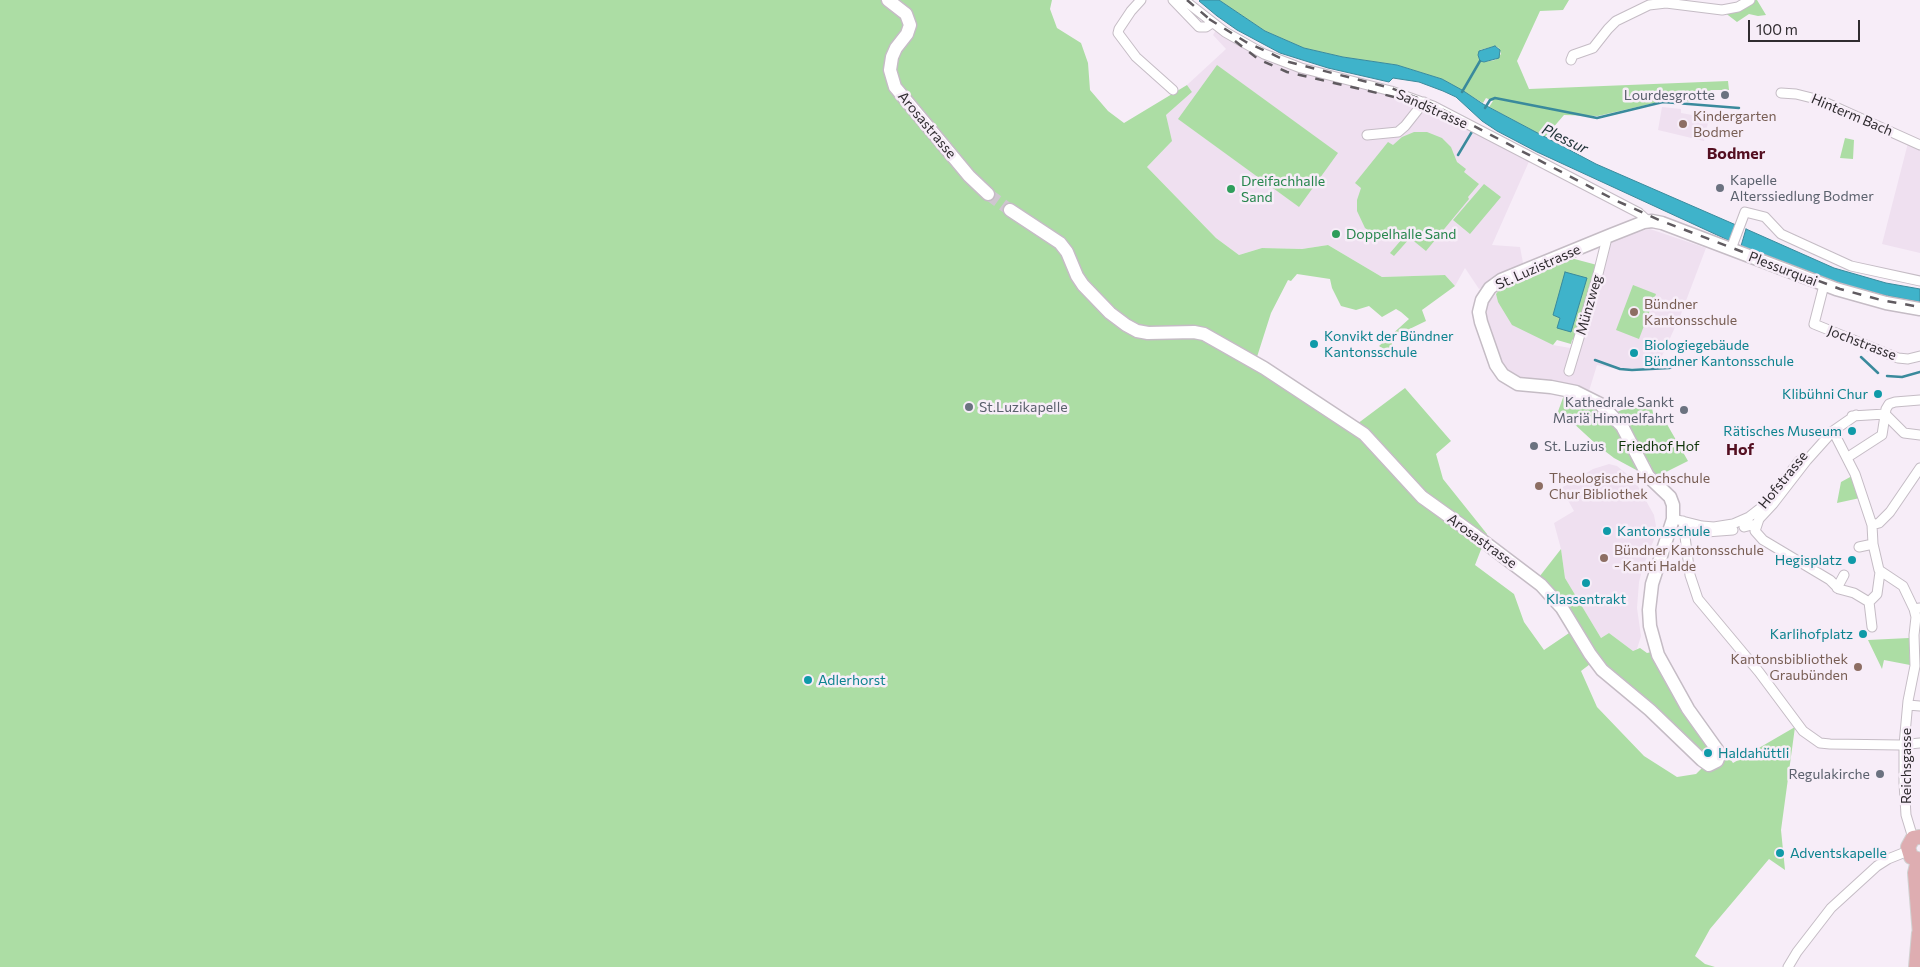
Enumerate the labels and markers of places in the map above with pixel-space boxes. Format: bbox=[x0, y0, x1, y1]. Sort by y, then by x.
place label: Lourdesgrotte bbox=[1624, 87, 1715, 103]
marker: Lourdesgrotte bbox=[1719, 89, 1731, 101]
place label: Kindergarten Bodmer bbox=[1693, 108, 1777, 140]
marker: Kindergarten Bodmer bbox=[1677, 118, 1689, 130]
place label: Kapelle Alterssiedlung Bodmer bbox=[1730, 172, 1874, 204]
place label: Dreifachhalle Sand bbox=[1241, 173, 1325, 206]
marker: Kapelle Alterssiedlung Bodmer bbox=[1714, 182, 1726, 194]
marker: Dreifachhalle Sand bbox=[1225, 183, 1237, 195]
place label: Doppelhalle Sand bbox=[1346, 226, 1456, 242]
marker: Doppelhalle Sand bbox=[1330, 228, 1342, 240]
place label: Bündner Kantonsschule bbox=[1644, 296, 1737, 328]
marker: Bündner Kantonsschule bbox=[1628, 306, 1640, 318]
place label: Konvikt der Bündner Kantonsschule bbox=[1324, 328, 1454, 361]
place label: Biologiegebäude Bündner Kantonsschule bbox=[1644, 337, 1794, 370]
marker: Konvikt der Bündner Kantonsschule bbox=[1308, 338, 1320, 350]
marker: Biologiegebäude Bündner Kantonsschule bbox=[1628, 347, 1640, 359]
place label: Klibühni Chur bbox=[1782, 386, 1868, 402]
marker: Klibühni Chur bbox=[1872, 388, 1884, 400]
place label: Kathedrale Sankt Mariä Himmelfahrt bbox=[1553, 394, 1674, 427]
place label: St.Luzikapelle bbox=[979, 399, 1068, 415]
marker: St.Luzikapelle bbox=[963, 401, 975, 413]
marker: Kathedrale Sankt Mariä Himmelfahrt bbox=[1678, 404, 1690, 416]
place label: Rätisches Museum bbox=[1723, 423, 1842, 439]
marker: Rätisches Museum bbox=[1846, 425, 1858, 437]
place label: St. Luzius bbox=[1544, 438, 1604, 454]
marker: St. Luzius bbox=[1528, 440, 1540, 452]
place label: Theologische Hochschule Chur Bibliothek bbox=[1549, 470, 1710, 502]
marker: Theologische Hochschule Chur Bibliothek bbox=[1533, 480, 1545, 492]
place label: Kantonsschule bbox=[1617, 523, 1710, 539]
marker: Kantonsschule bbox=[1601, 525, 1613, 537]
place label: Bündner Kantonsschule - Kanti Halde bbox=[1614, 542, 1764, 574]
marker: Bündner Kantonsschule - Kanti Halde bbox=[1598, 552, 1610, 564]
place label: Hegisplatz bbox=[1775, 552, 1842, 568]
marker: Hegisplatz bbox=[1846, 554, 1858, 566]
marker: Klassentrakt bbox=[1580, 577, 1592, 589]
place label: Klassentrakt bbox=[1546, 591, 1626, 607]
place label: Karlihofplatz bbox=[1770, 626, 1853, 642]
marker: Karlihofplatz bbox=[1857, 628, 1869, 640]
place label: Kantonsbibliothek Graubünden bbox=[1731, 651, 1848, 684]
marker: Kantonsbibliothek Graubünden bbox=[1852, 661, 1864, 673]
place label: Adlerhorst bbox=[818, 672, 886, 688]
marker: Adlerhorst bbox=[802, 674, 814, 686]
place label: Haldahüttli bbox=[1718, 745, 1789, 761]
marker: Haldahüttli bbox=[1702, 747, 1714, 759]
place label: Regulakirche bbox=[1789, 766, 1870, 782]
marker: Regulakirche bbox=[1874, 768, 1886, 780]
place label: Adventskapelle bbox=[1790, 845, 1887, 861]
marker: Adventskapelle bbox=[1774, 847, 1786, 859]

